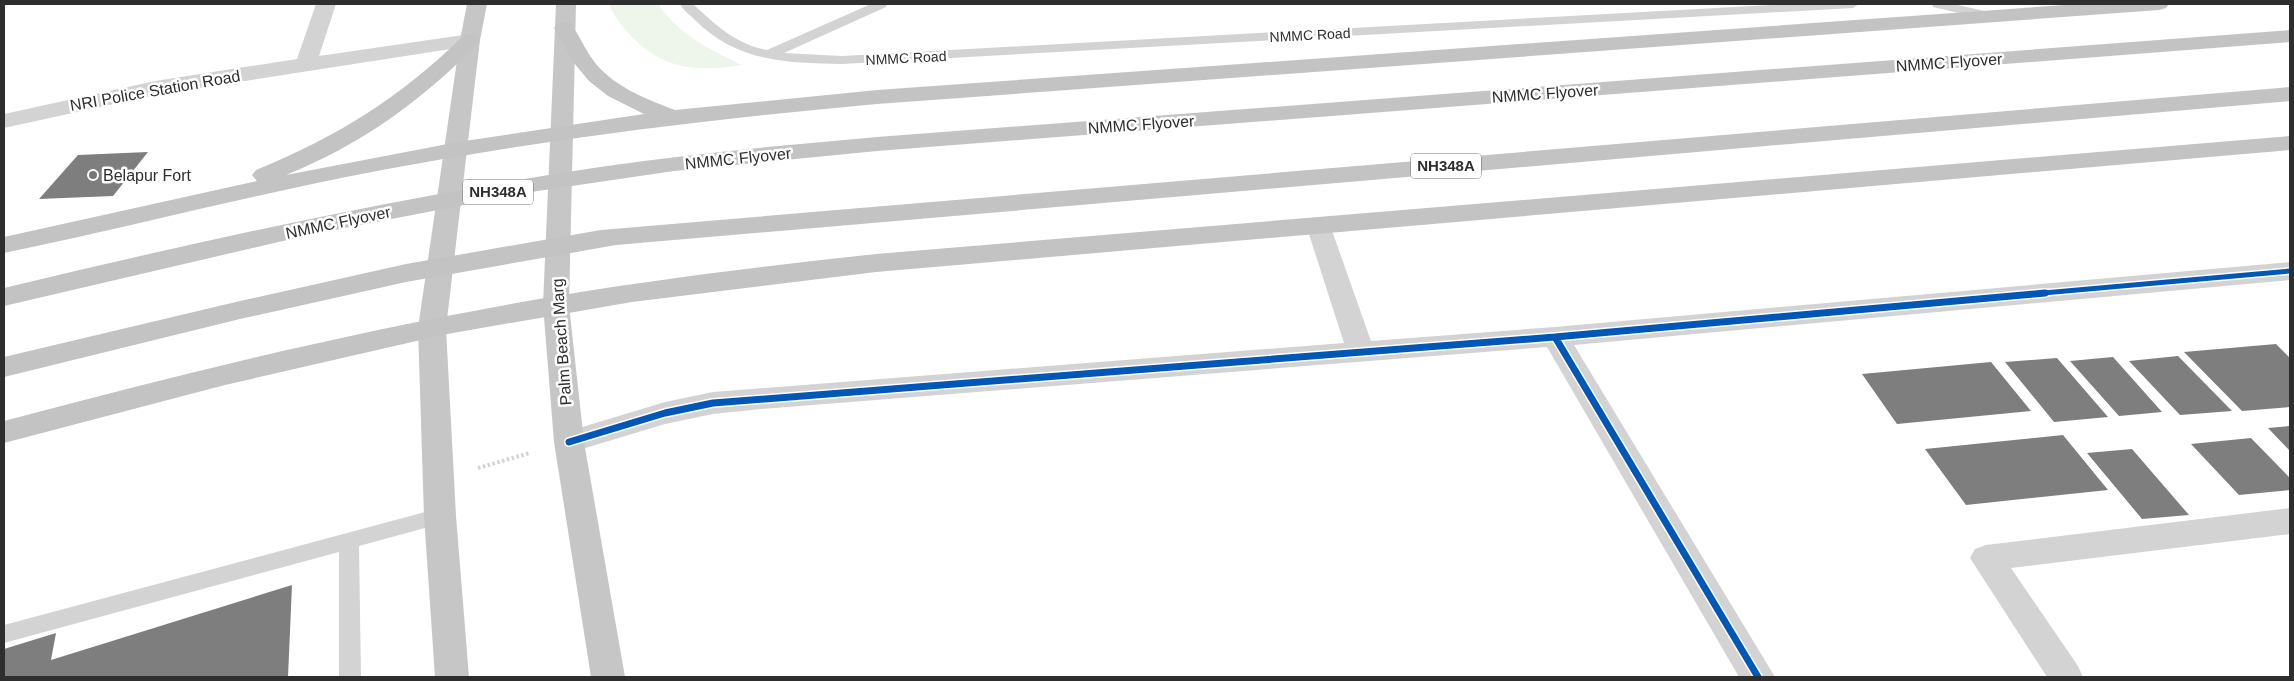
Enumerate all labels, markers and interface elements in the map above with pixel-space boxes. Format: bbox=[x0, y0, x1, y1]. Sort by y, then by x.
street label: NMMC Road bbox=[1269, 25, 1351, 45]
street label: NMMC Road bbox=[865, 48, 947, 68]
street label: NMMC Flyover bbox=[1895, 50, 2003, 75]
street label: NRI Police Station Road bbox=[69, 67, 242, 114]
street label: NMMC Flyover bbox=[1491, 81, 1599, 106]
street label: NMMC Flyover bbox=[1087, 112, 1195, 137]
street label: NMMC Flyover bbox=[684, 144, 793, 173]
road number: NH348A bbox=[1411, 154, 1481, 178]
place label: Belapur Fort bbox=[103, 167, 192, 184]
marker: Belapur Fort bbox=[87, 169, 99, 181]
road number: NH348A bbox=[463, 180, 533, 204]
street label: NMMC Flyover bbox=[284, 203, 393, 242]
street label: Palm Beach Marg bbox=[549, 278, 574, 406]

